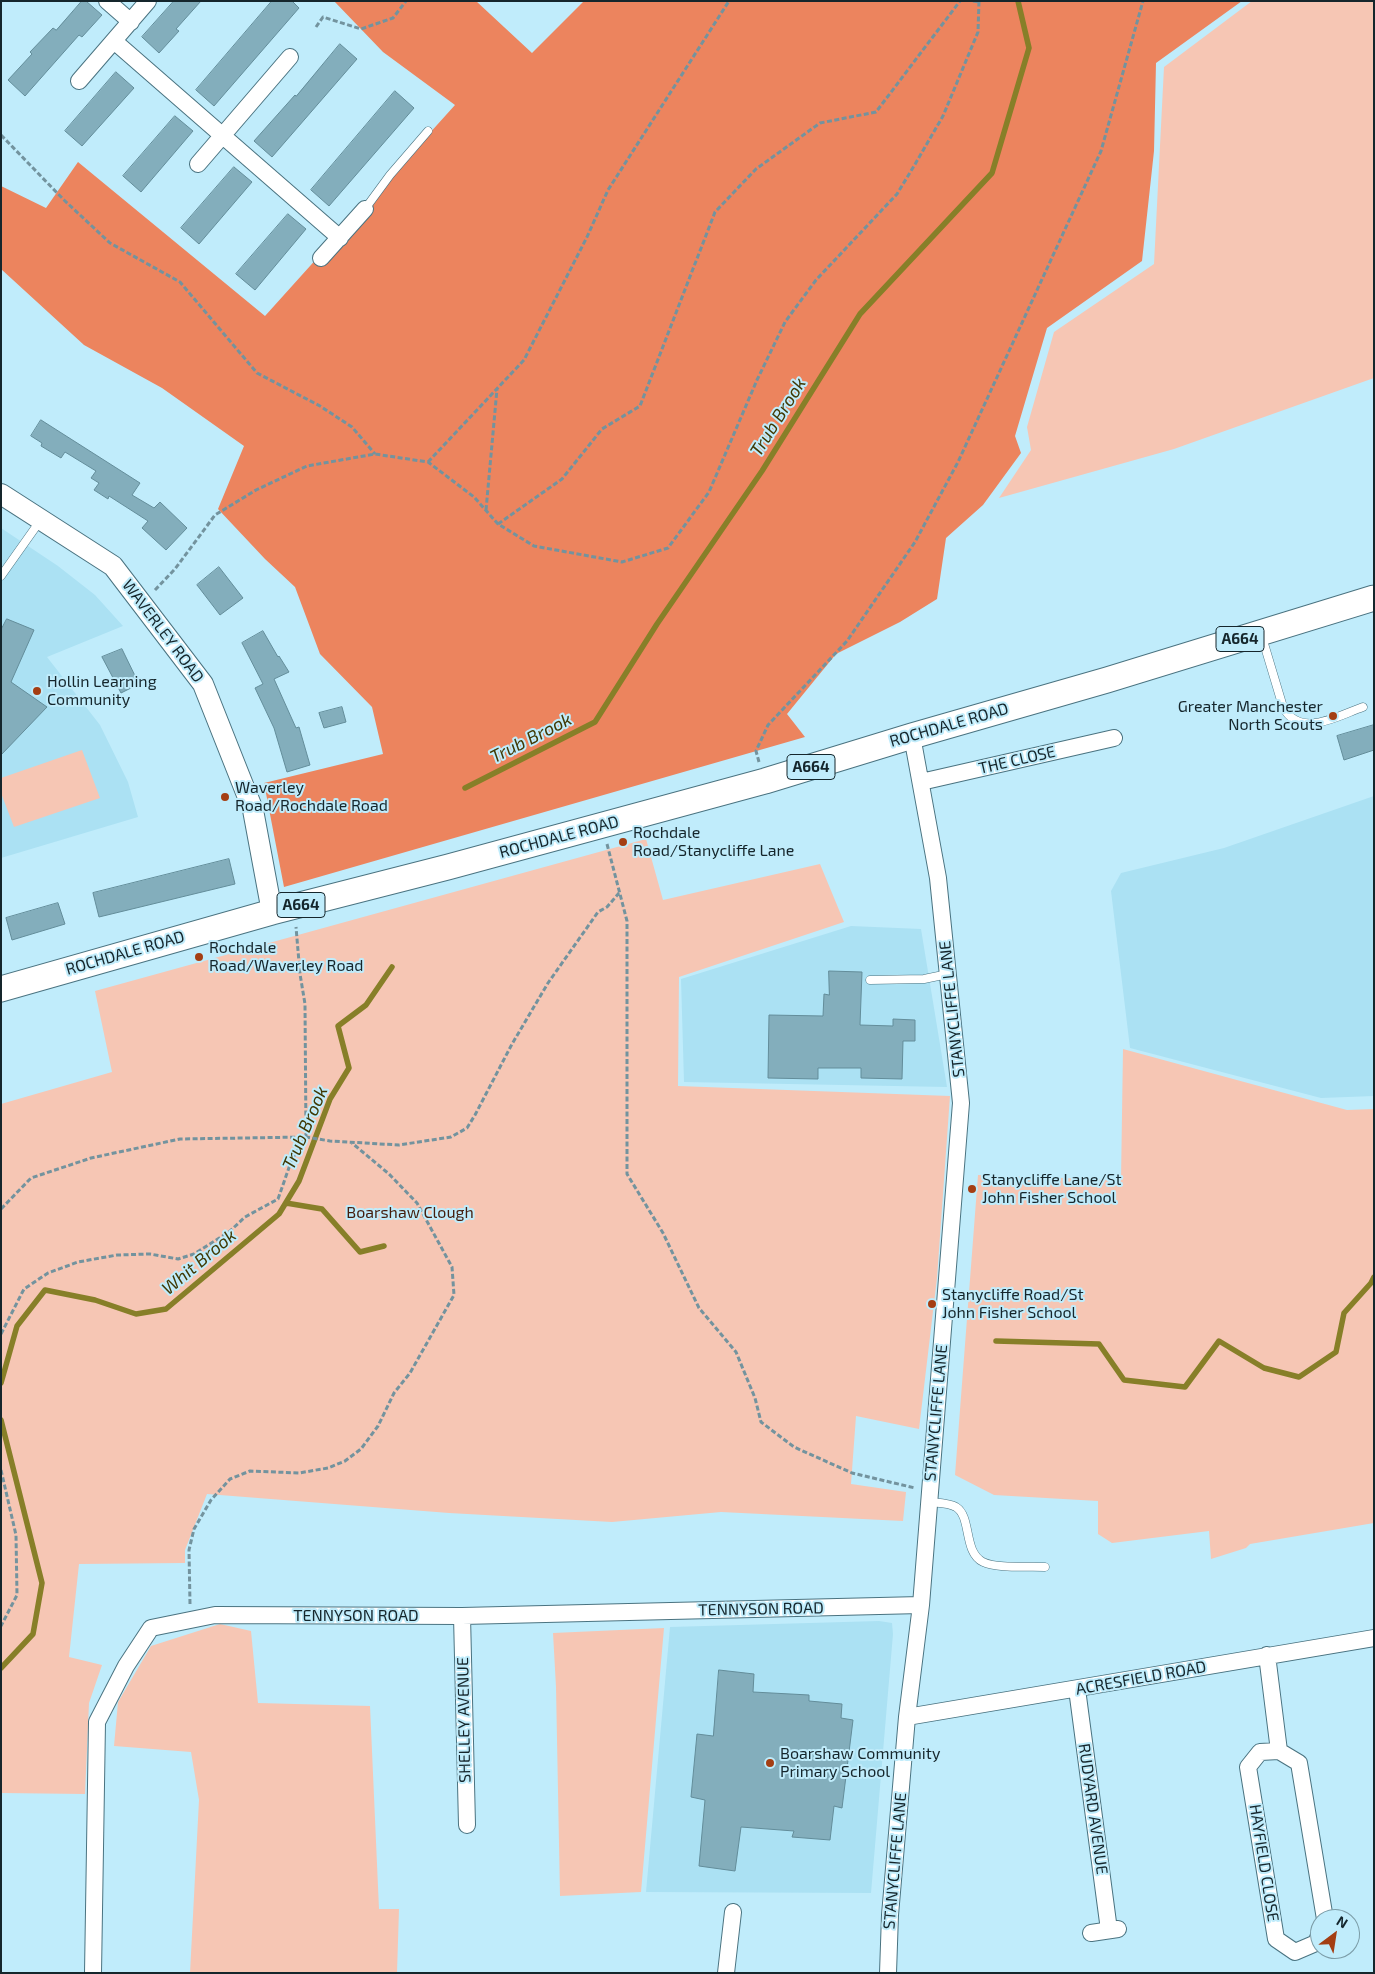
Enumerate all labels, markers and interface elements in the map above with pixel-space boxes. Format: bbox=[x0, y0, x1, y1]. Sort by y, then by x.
water label: Trub Brook bbox=[745, 374, 811, 460]
street label: WAVERLEY ROAD bbox=[118, 576, 208, 686]
road number: A664 bbox=[1216, 626, 1264, 652]
place label: Hollin Learning Community bbox=[47, 672, 157, 710]
marker: Hollin Learning Community bbox=[31, 685, 43, 697]
place label: Greater Manchester North Scouts bbox=[1178, 697, 1323, 735]
street label: ROCHDALE ROAD bbox=[887, 699, 1011, 751]
water label: Trub Brook bbox=[487, 708, 575, 768]
marker: Greater Manchester North Scouts bbox=[1327, 710, 1339, 722]
street label: THE CLOSE bbox=[977, 742, 1057, 778]
road number: A664 bbox=[787, 754, 835, 780]
place label: Waverley Road/Rochdale Road bbox=[235, 778, 388, 816]
marker: Waverley Road/Rochdale Road bbox=[219, 791, 231, 803]
street label: ROCHDALE ROAD bbox=[497, 812, 621, 862]
place label: Rochdale Road/Stanycliffe Lane bbox=[633, 823, 794, 861]
marker: Rochdale Road/Stanycliffe Lane bbox=[617, 836, 629, 848]
road number: A664 bbox=[277, 892, 325, 918]
street label: ROCHDALE ROAD bbox=[63, 927, 187, 979]
place label: Rochdale Road/Waverley Road bbox=[209, 938, 363, 976]
street label: STANYCLIFFE LANE bbox=[935, 940, 969, 1078]
marker: Rochdale Road/Waverley Road bbox=[193, 951, 205, 963]
water label: Trub Brook bbox=[278, 1083, 332, 1173]
place label: Stanycliffe Lane/St John Fisher School bbox=[982, 1170, 1122, 1208]
marker: Stanycliffe Lane/St John Fisher School bbox=[966, 1183, 978, 1195]
park label: Boarshaw Clough bbox=[346, 1203, 474, 1223]
water label: Whit Brook bbox=[157, 1225, 241, 1299]
place label: Stanycliffe Road/St John Fisher School bbox=[942, 1285, 1083, 1323]
marker: Stanycliffe Road/St John Fisher School bbox=[926, 1298, 938, 1310]
street label: STANYCLIFFE LANE bbox=[920, 1344, 952, 1482]
street label: TENNYSON ROAD bbox=[698, 1598, 824, 1620]
street label: TENNYSON ROAD bbox=[293, 1606, 419, 1626]
street label: SHELLEY AVENUE bbox=[453, 1657, 475, 1783]
street label: ACRESFIELD ROAD bbox=[1074, 1657, 1208, 1699]
street label: RUDYARD AVENUE bbox=[1074, 1742, 1112, 1876]
place label: Boarshaw Community Primary School bbox=[780, 1744, 940, 1782]
marker: Boarshaw Community Primary School bbox=[764, 1757, 776, 1769]
street label: STANYCLIFFE LANE bbox=[879, 1792, 911, 1930]
street label: HAYFIELD CLOSE bbox=[1245, 1803, 1283, 1923]
north arrow bbox=[1310, 1909, 1360, 1959]
text: N bbox=[1334, 1912, 1351, 1931]

